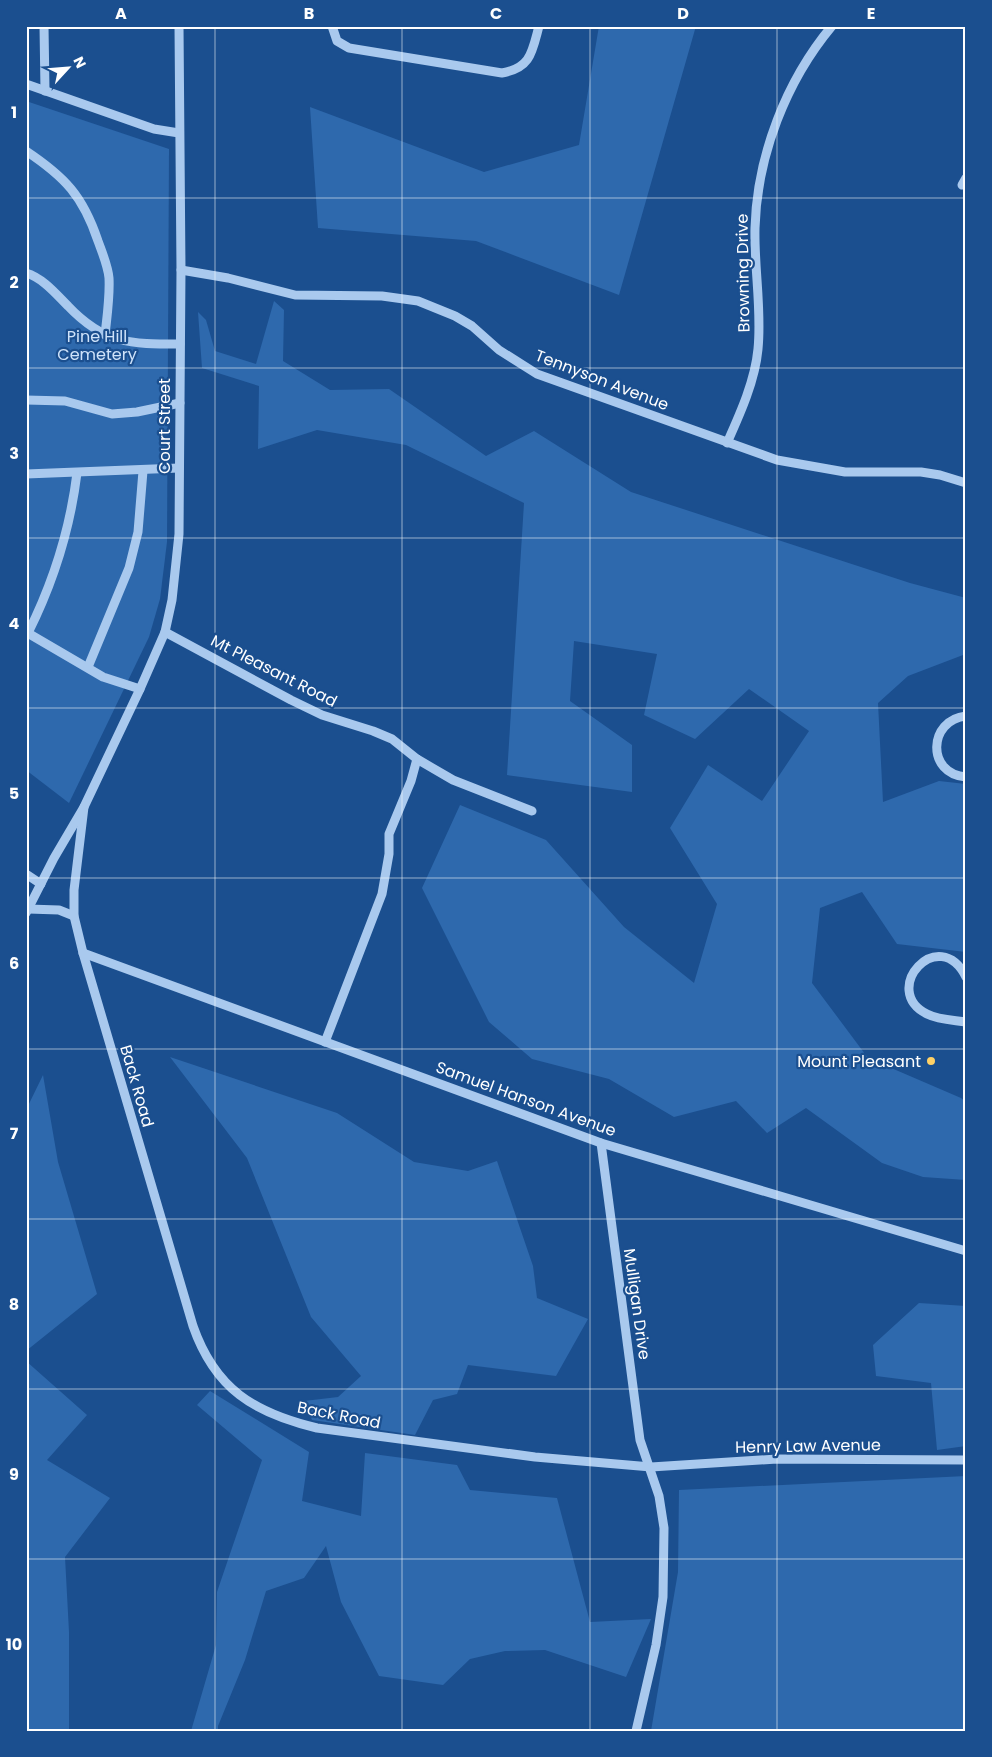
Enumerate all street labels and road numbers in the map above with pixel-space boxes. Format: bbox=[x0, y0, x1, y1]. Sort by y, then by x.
street label: Browning Drive bbox=[730, 213, 756, 333]
street label: Tennyson Avenue bbox=[532, 344, 672, 416]
street label: Court Street bbox=[153, 378, 176, 474]
street label: Mt Pleasant Road bbox=[207, 629, 341, 713]
street label: Back Road bbox=[114, 1042, 160, 1130]
street label: Samuel Hanson Avenue bbox=[433, 1056, 619, 1142]
street label: Mulligan Drive bbox=[618, 1247, 656, 1361]
street label: Back Road bbox=[295, 1396, 383, 1434]
street label: Henry Law Avenue bbox=[735, 1433, 881, 1459]

